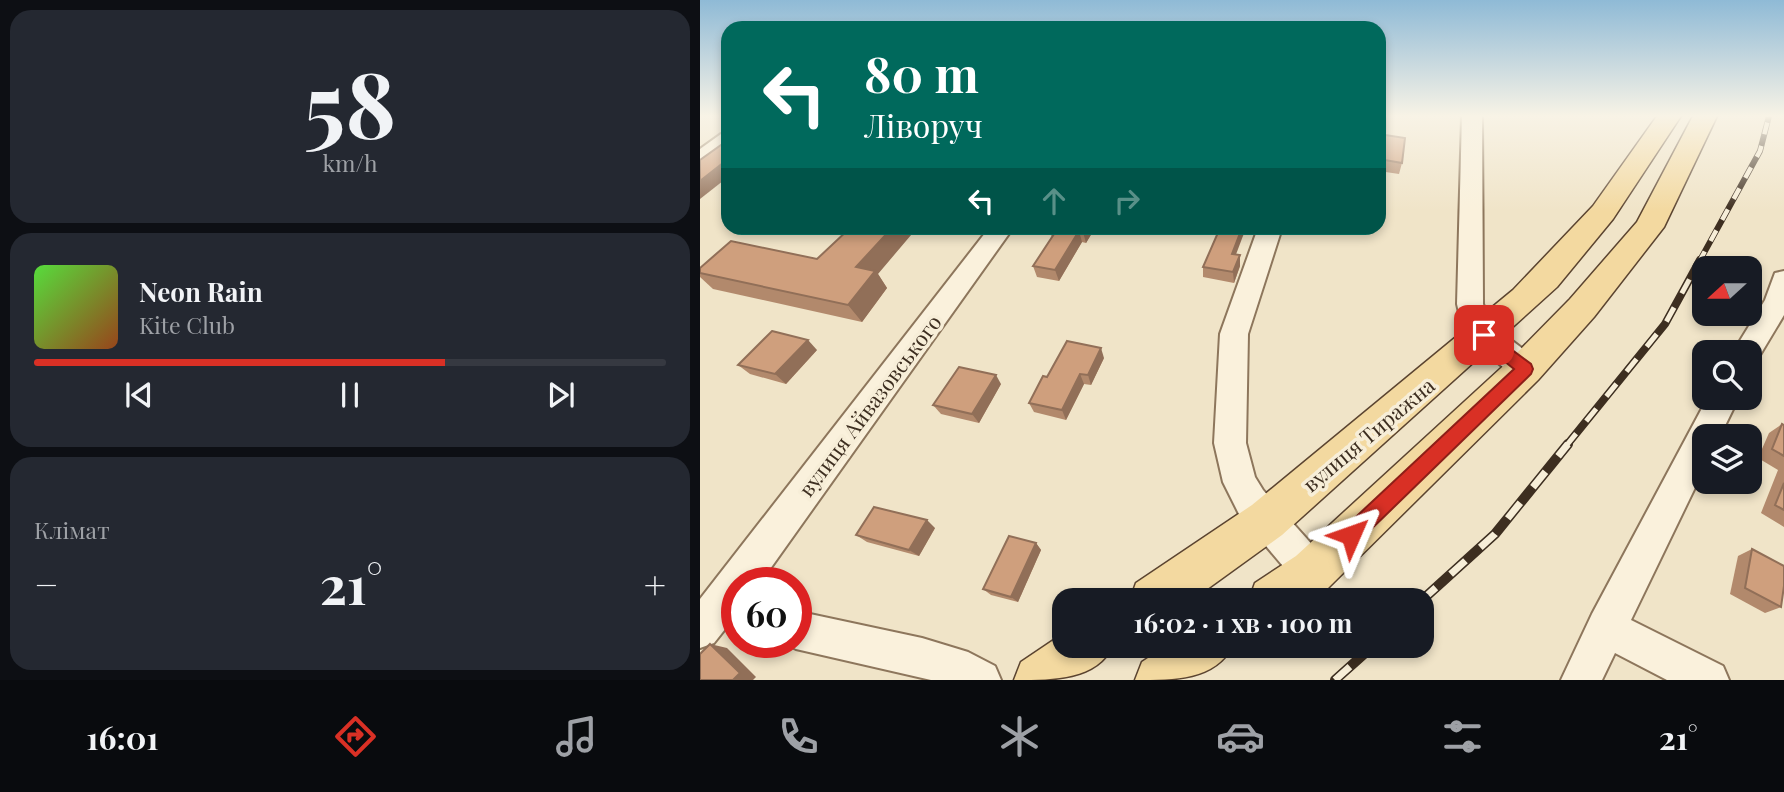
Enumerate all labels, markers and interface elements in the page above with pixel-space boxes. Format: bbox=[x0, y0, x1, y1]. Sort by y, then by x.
text: 80 m bbox=[864, 40, 979, 105]
text: 58 bbox=[304, 41, 396, 162]
icon: left bbox=[749, 49, 840, 140]
text: Ліворуч bbox=[864, 103, 983, 146]
text: km/h bbox=[322, 147, 378, 178]
icon: left bbox=[962, 182, 1000, 220]
icon: ahead bbox=[1035, 182, 1073, 220]
icon: right bbox=[1108, 182, 1146, 220]
north arrow bbox=[1692, 256, 1762, 326]
map controls bbox=[1692, 256, 1762, 494]
text: Neon Rain bbox=[139, 274, 263, 309]
pin bbox=[1454, 305, 1514, 365]
street label: вулиця Айвазовського bbox=[791, 308, 947, 502]
text: Kite Club bbox=[139, 309, 235, 340]
icon: arrive bbox=[1465, 316, 1503, 354]
button: search bbox=[1692, 340, 1762, 410]
street label: вулиця Тиражна bbox=[1296, 370, 1440, 497]
icon: previous bbox=[120, 376, 158, 414]
icon: pause bbox=[331, 376, 369, 414]
icon: next bbox=[542, 376, 580, 414]
button: layers bbox=[1692, 424, 1762, 494]
position arrow bbox=[1314, 498, 1388, 572]
text: Клімат bbox=[34, 514, 110, 545]
text: 21° bbox=[320, 549, 383, 618]
text: − bbox=[34, 558, 59, 609]
text: + bbox=[644, 558, 666, 609]
speed limit sign: 60 bbox=[721, 567, 812, 658]
text: 16:02 · 1 хв · 100 m bbox=[1134, 605, 1352, 640]
icon: directions bbox=[331, 712, 380, 761]
icon: music bbox=[552, 712, 601, 761]
icon: phone bbox=[774, 712, 823, 761]
icon: climate bbox=[995, 712, 1044, 761]
icon: car bbox=[1216, 712, 1265, 761]
icon: filters bbox=[1438, 712, 1487, 761]
text: 16:01 bbox=[86, 715, 159, 758]
text: 21° bbox=[1659, 715, 1698, 758]

